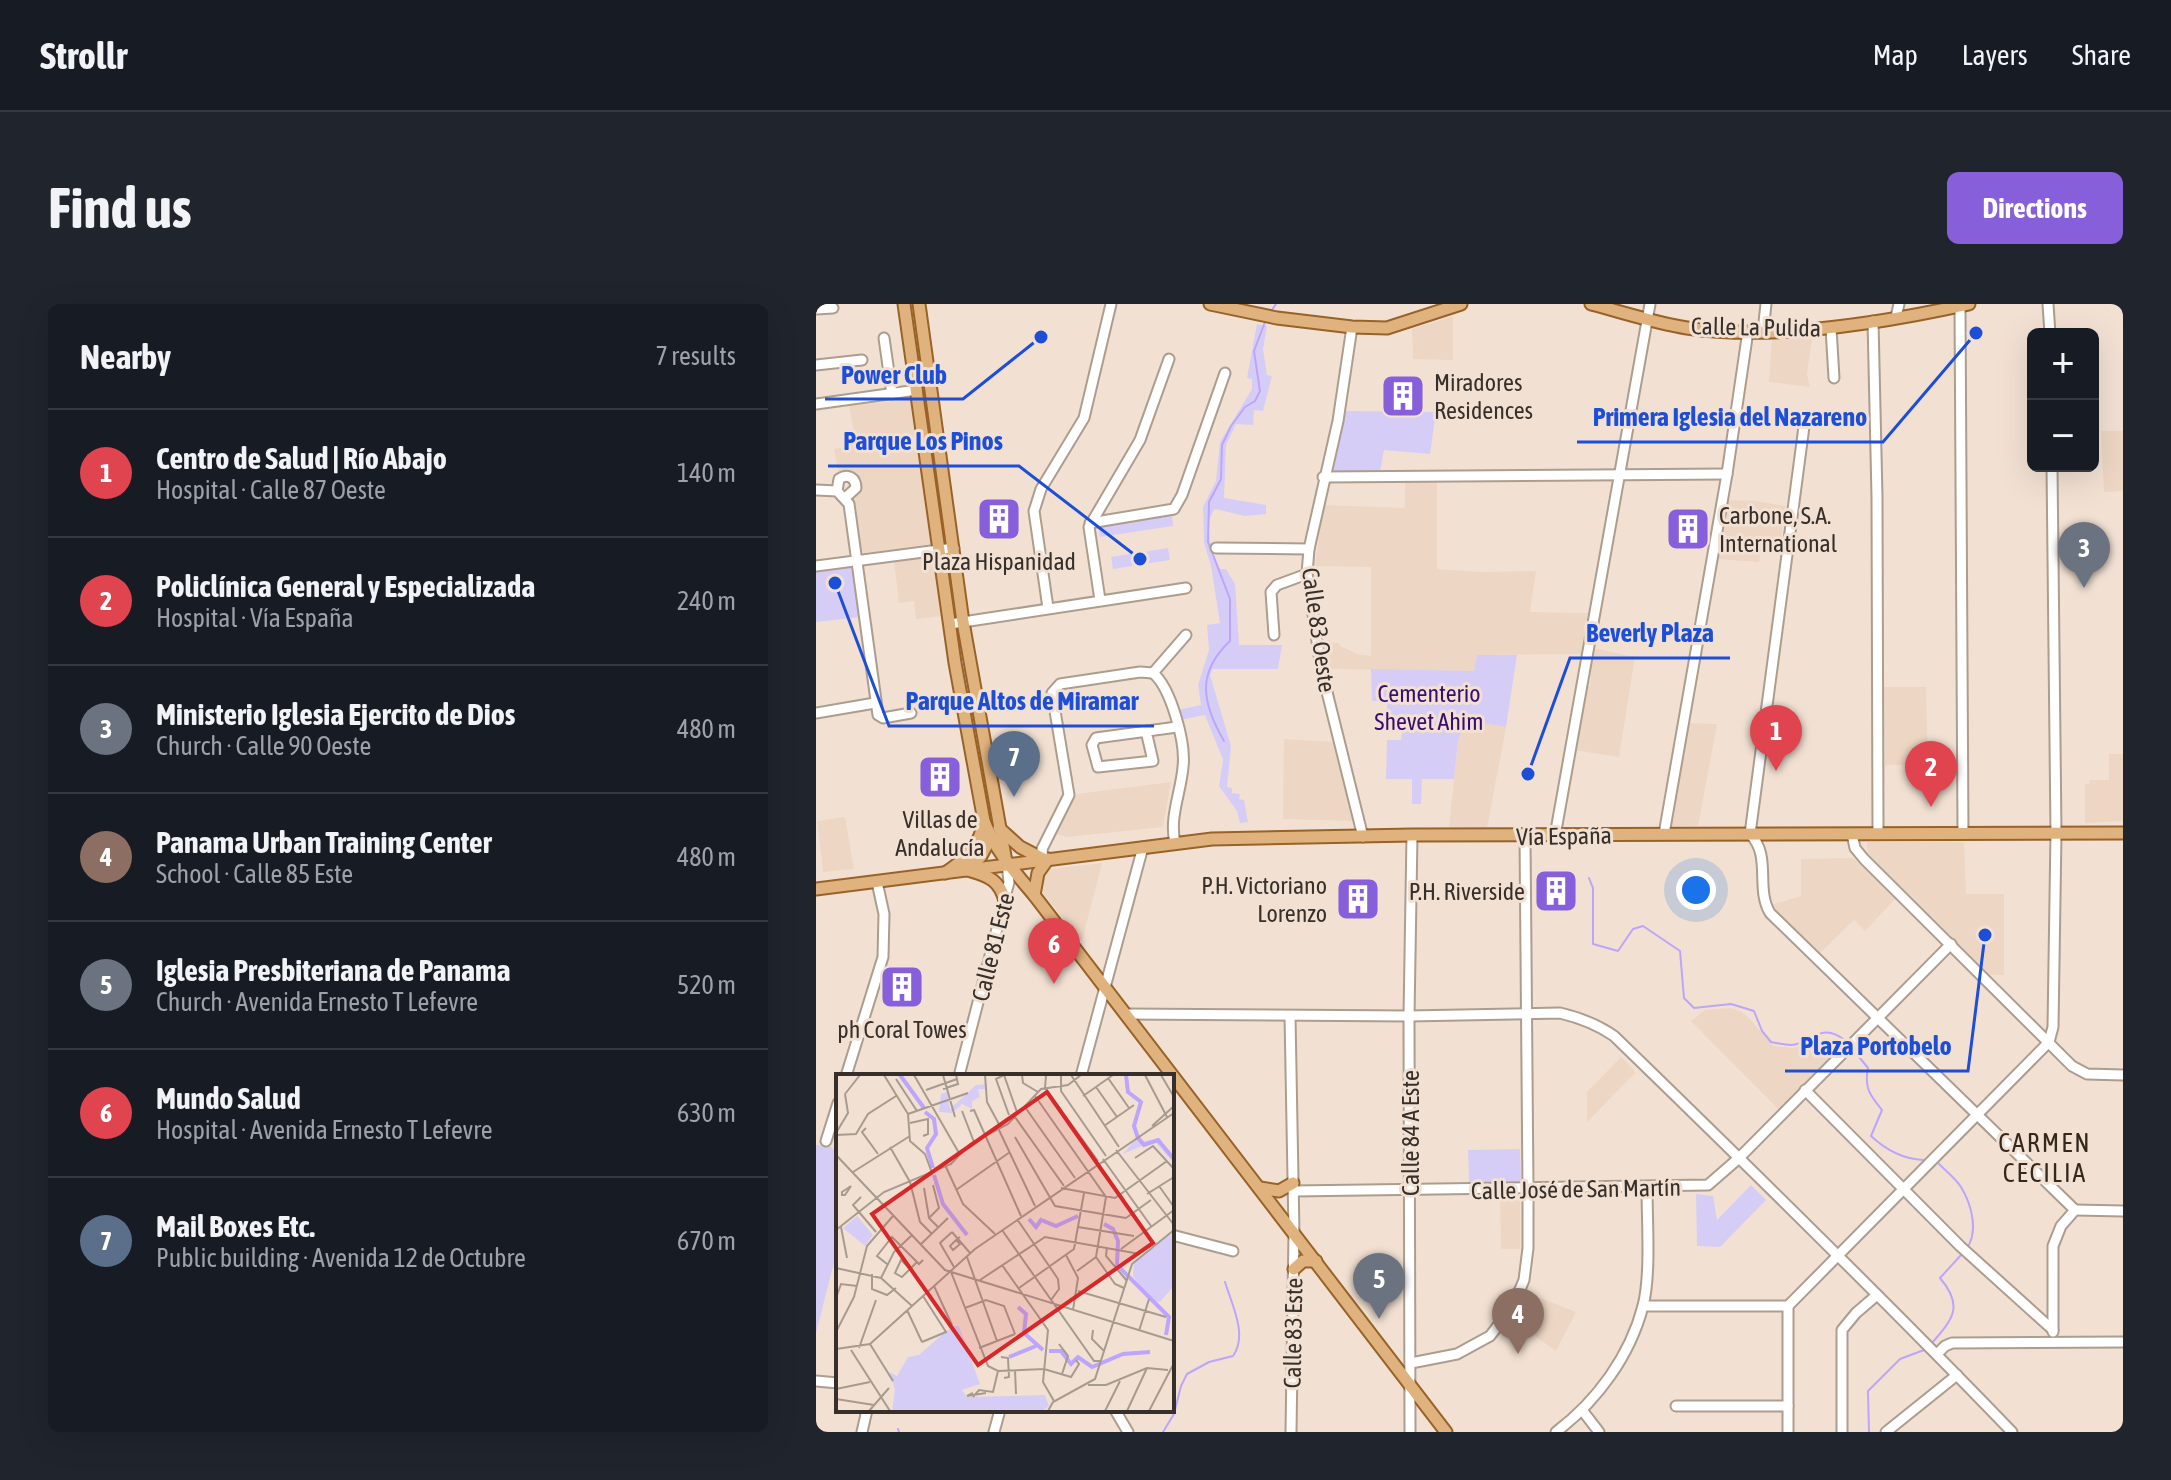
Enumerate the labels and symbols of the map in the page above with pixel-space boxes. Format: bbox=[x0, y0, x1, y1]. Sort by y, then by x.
street label: Calle La Pulida bbox=[1691, 312, 1821, 342]
callout: Power Club bbox=[825, 349, 963, 399]
text: Power Club bbox=[841, 360, 947, 390]
place label: Miradores Residences bbox=[1434, 369, 1533, 424]
building icon: Miradores Residences bbox=[1379, 372, 1427, 420]
callout: Primera Iglesia del Nazareno bbox=[1577, 392, 1883, 442]
text: Primera Iglesia del Nazareno bbox=[1593, 402, 1867, 432]
callout: Parque Los Pinos bbox=[828, 416, 1019, 466]
text: Parque Los Pinos bbox=[843, 426, 1003, 456]
building icon: Plaza Hispanidad bbox=[975, 495, 1023, 543]
place label: Carbone, S.A. International bbox=[1719, 502, 1838, 557]
building icon: Carbone, S.A. International bbox=[1664, 505, 1712, 553]
pin: 3 bbox=[2058, 522, 2110, 588]
place label: Plaza Hispanidad bbox=[922, 548, 1076, 575]
street label: Calle 83 Oeste bbox=[1297, 566, 1341, 694]
callout: Beverly Plaza bbox=[1570, 608, 1730, 658]
text: Beverly Plaza bbox=[1586, 618, 1714, 648]
callout: Parque Altos de Miramar bbox=[889, 676, 1154, 726]
park label: Cementerio Shevet Ahim bbox=[1374, 680, 1484, 735]
text: Parque Altos de Miramar bbox=[906, 686, 1140, 716]
pin: 1 bbox=[1750, 705, 1802, 771]
pin: 7 bbox=[988, 731, 1040, 797]
pin: 2 bbox=[1905, 741, 1957, 807]
building icon: Villas de Andalucía bbox=[916, 753, 964, 801]
place label: Villas de Andalucía bbox=[895, 806, 985, 861]
street label: Vía España bbox=[1516, 822, 1612, 850]
building icon: P.H. Riverside bbox=[1532, 867, 1580, 915]
your location bbox=[1676, 870, 1716, 910]
place label: P.H. Victoriano Lorenzo bbox=[1201, 872, 1327, 927]
building icon: P.H. Victoriano Lorenzo bbox=[1334, 875, 1382, 923]
place label: P.H. Riverside bbox=[1409, 878, 1525, 905]
street label: Calle 81 Este bbox=[967, 890, 1019, 1004]
pin: 6 bbox=[1028, 918, 1080, 984]
building icon: ph Coral Towes bbox=[878, 963, 926, 1011]
place label: ph Coral Towes bbox=[837, 1016, 967, 1043]
callout: Plaza Portobelo bbox=[1785, 1021, 1968, 1071]
text: Plaza Portobelo bbox=[1800, 1031, 1952, 1061]
street label: Calle 84 A Este bbox=[1397, 1070, 1424, 1196]
inset map bbox=[836, 1074, 1174, 1412]
district label: CARMEN CECILIA bbox=[1998, 1128, 2092, 1188]
street label: Calle José de San Martín bbox=[1471, 1174, 1681, 1204]
pin: 5 bbox=[1353, 1253, 1405, 1319]
street label: Calle 83 Este bbox=[1279, 1277, 1307, 1389]
pin: 4 bbox=[1492, 1288, 1544, 1354]

